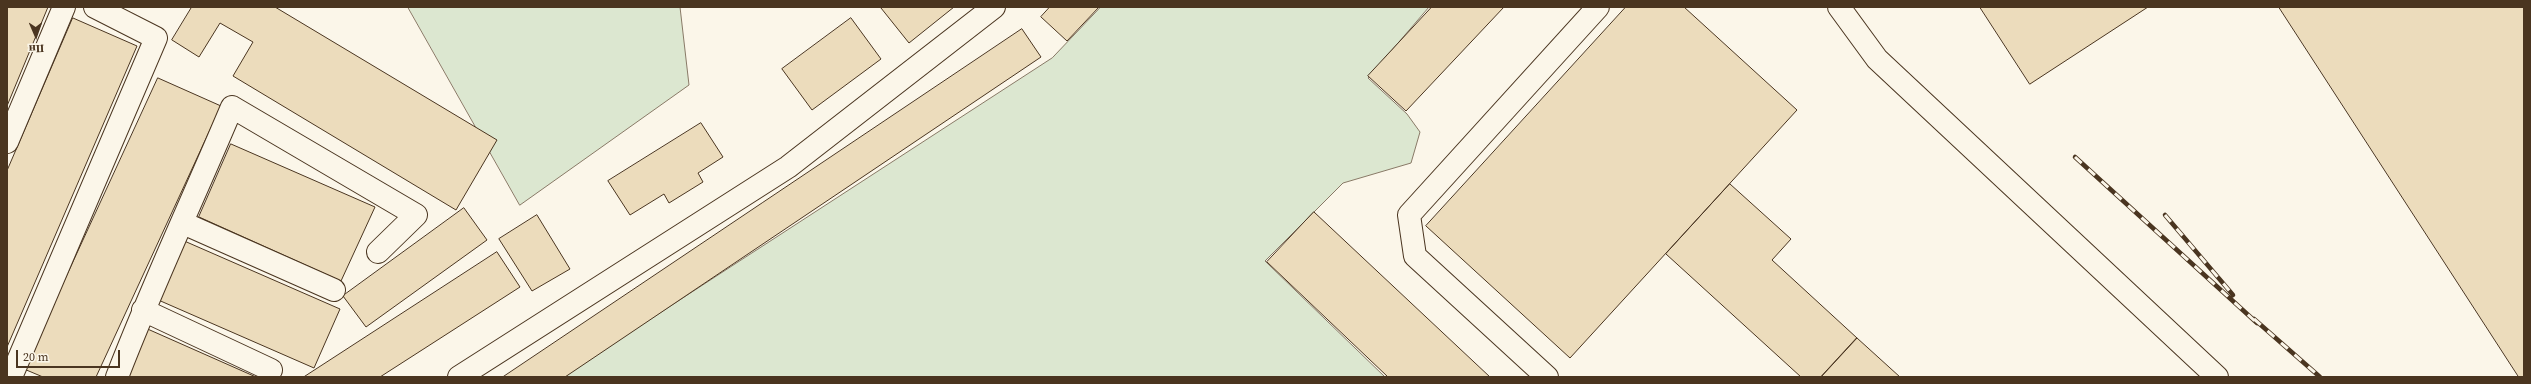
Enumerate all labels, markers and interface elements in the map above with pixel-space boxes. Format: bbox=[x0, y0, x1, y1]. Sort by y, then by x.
north arrow bbox=[16, 16, 56, 56]
text: Пн bbox=[28, 41, 44, 56]
scale bar bbox=[18, 342, 122, 368]
text: 20 m bbox=[23, 349, 49, 365]

